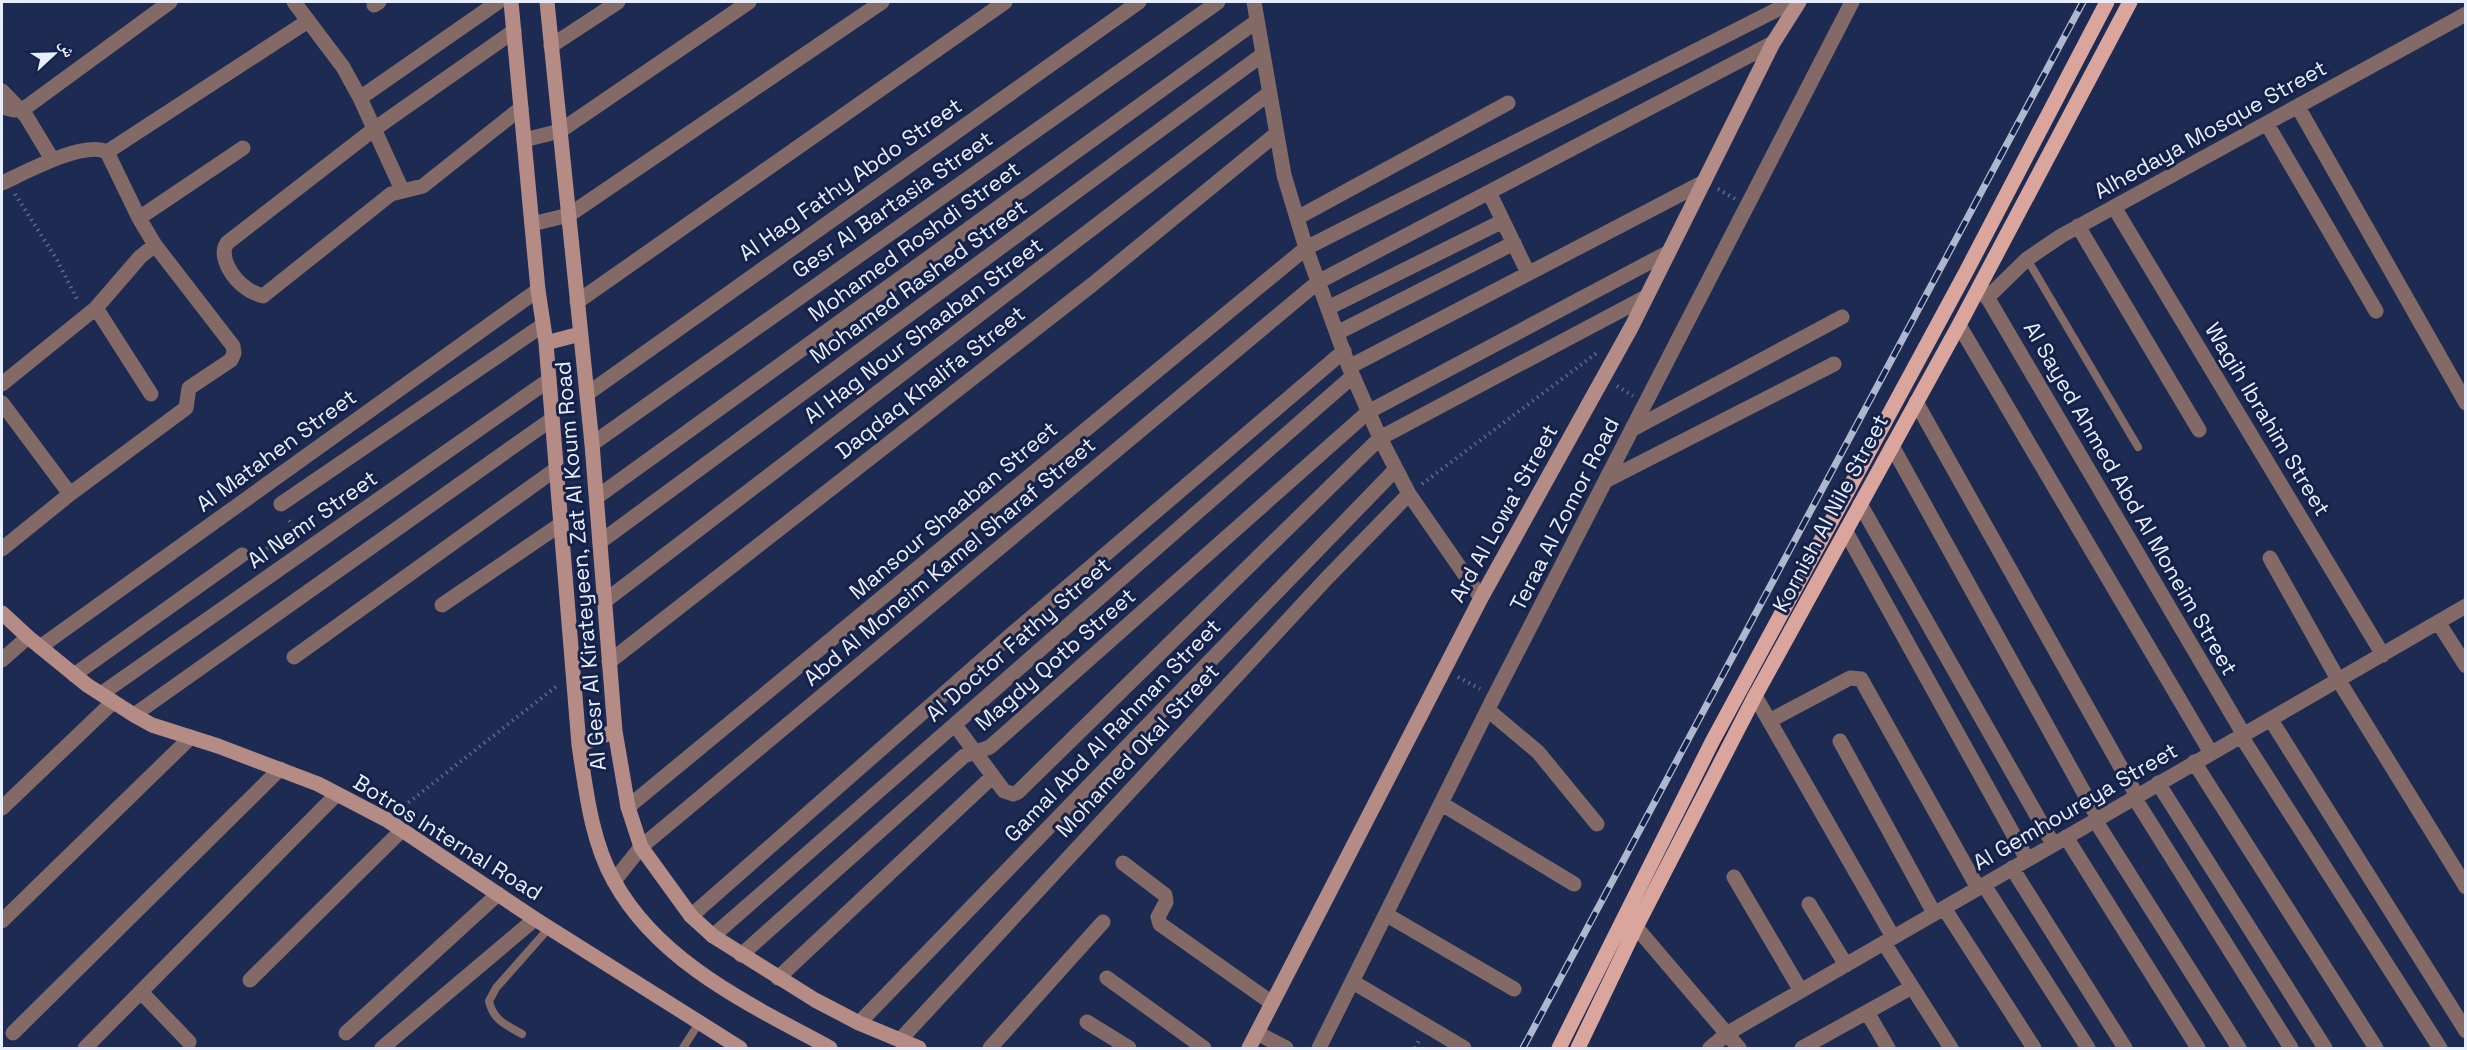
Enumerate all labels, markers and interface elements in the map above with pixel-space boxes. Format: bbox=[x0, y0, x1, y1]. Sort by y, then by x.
north arrow bbox=[24, 24, 84, 84]
text: ش bbox=[55, 37, 80, 60]
street label: Alhedaya Mosque Street bbox=[2089, 53, 2331, 205]
street label: Al Hag Fathy Abdo Street bbox=[733, 91, 967, 267]
street label: Gesr Al Bartasia Street bbox=[786, 124, 998, 284]
street label: Mohamed Roshdi Street bbox=[802, 155, 1026, 327]
street label: Mohamed Rashed Street bbox=[804, 193, 1032, 369]
street label: Al Hag Nour Shaaban Street bbox=[798, 231, 1048, 429]
street label: Daqdaq Khalifa Street bbox=[830, 299, 1030, 465]
street label: Al Sayed Ahmed Abd Al Moneim Street bbox=[2018, 316, 2244, 680]
street label: Wagih Ibrahim Street bbox=[2199, 317, 2337, 521]
street label: Al Gesr Al Kirateyeen, Zat Al Koum Road bbox=[548, 360, 612, 772]
street label: Al Matahen Street bbox=[190, 382, 362, 518]
street label: Kornish Al Nile Street bbox=[1766, 409, 1894, 617]
street label: Teraa Al Zomor Road bbox=[1503, 412, 1625, 616]
street label: Mansour Shaaban Street bbox=[843, 415, 1063, 605]
street label: Ard Al Lowa' Street bbox=[1442, 419, 1564, 607]
street label: Abd Al Moneim Kamel Sharaf Street bbox=[797, 430, 1101, 692]
street label: Al Nemr Street bbox=[241, 464, 383, 574]
street label: Al Doctor Fathy Street bbox=[920, 551, 1116, 727]
street label: Magdy Qotb Street bbox=[969, 582, 1141, 736]
street label: Gamal Abd Al Rahman Street bbox=[998, 612, 1226, 848]
street label: Mohamed Okal Street bbox=[1049, 657, 1225, 843]
street label: Al Gemhoureya Street bbox=[1968, 736, 2182, 876]
street label: Botros Internal Road bbox=[348, 768, 548, 906]

